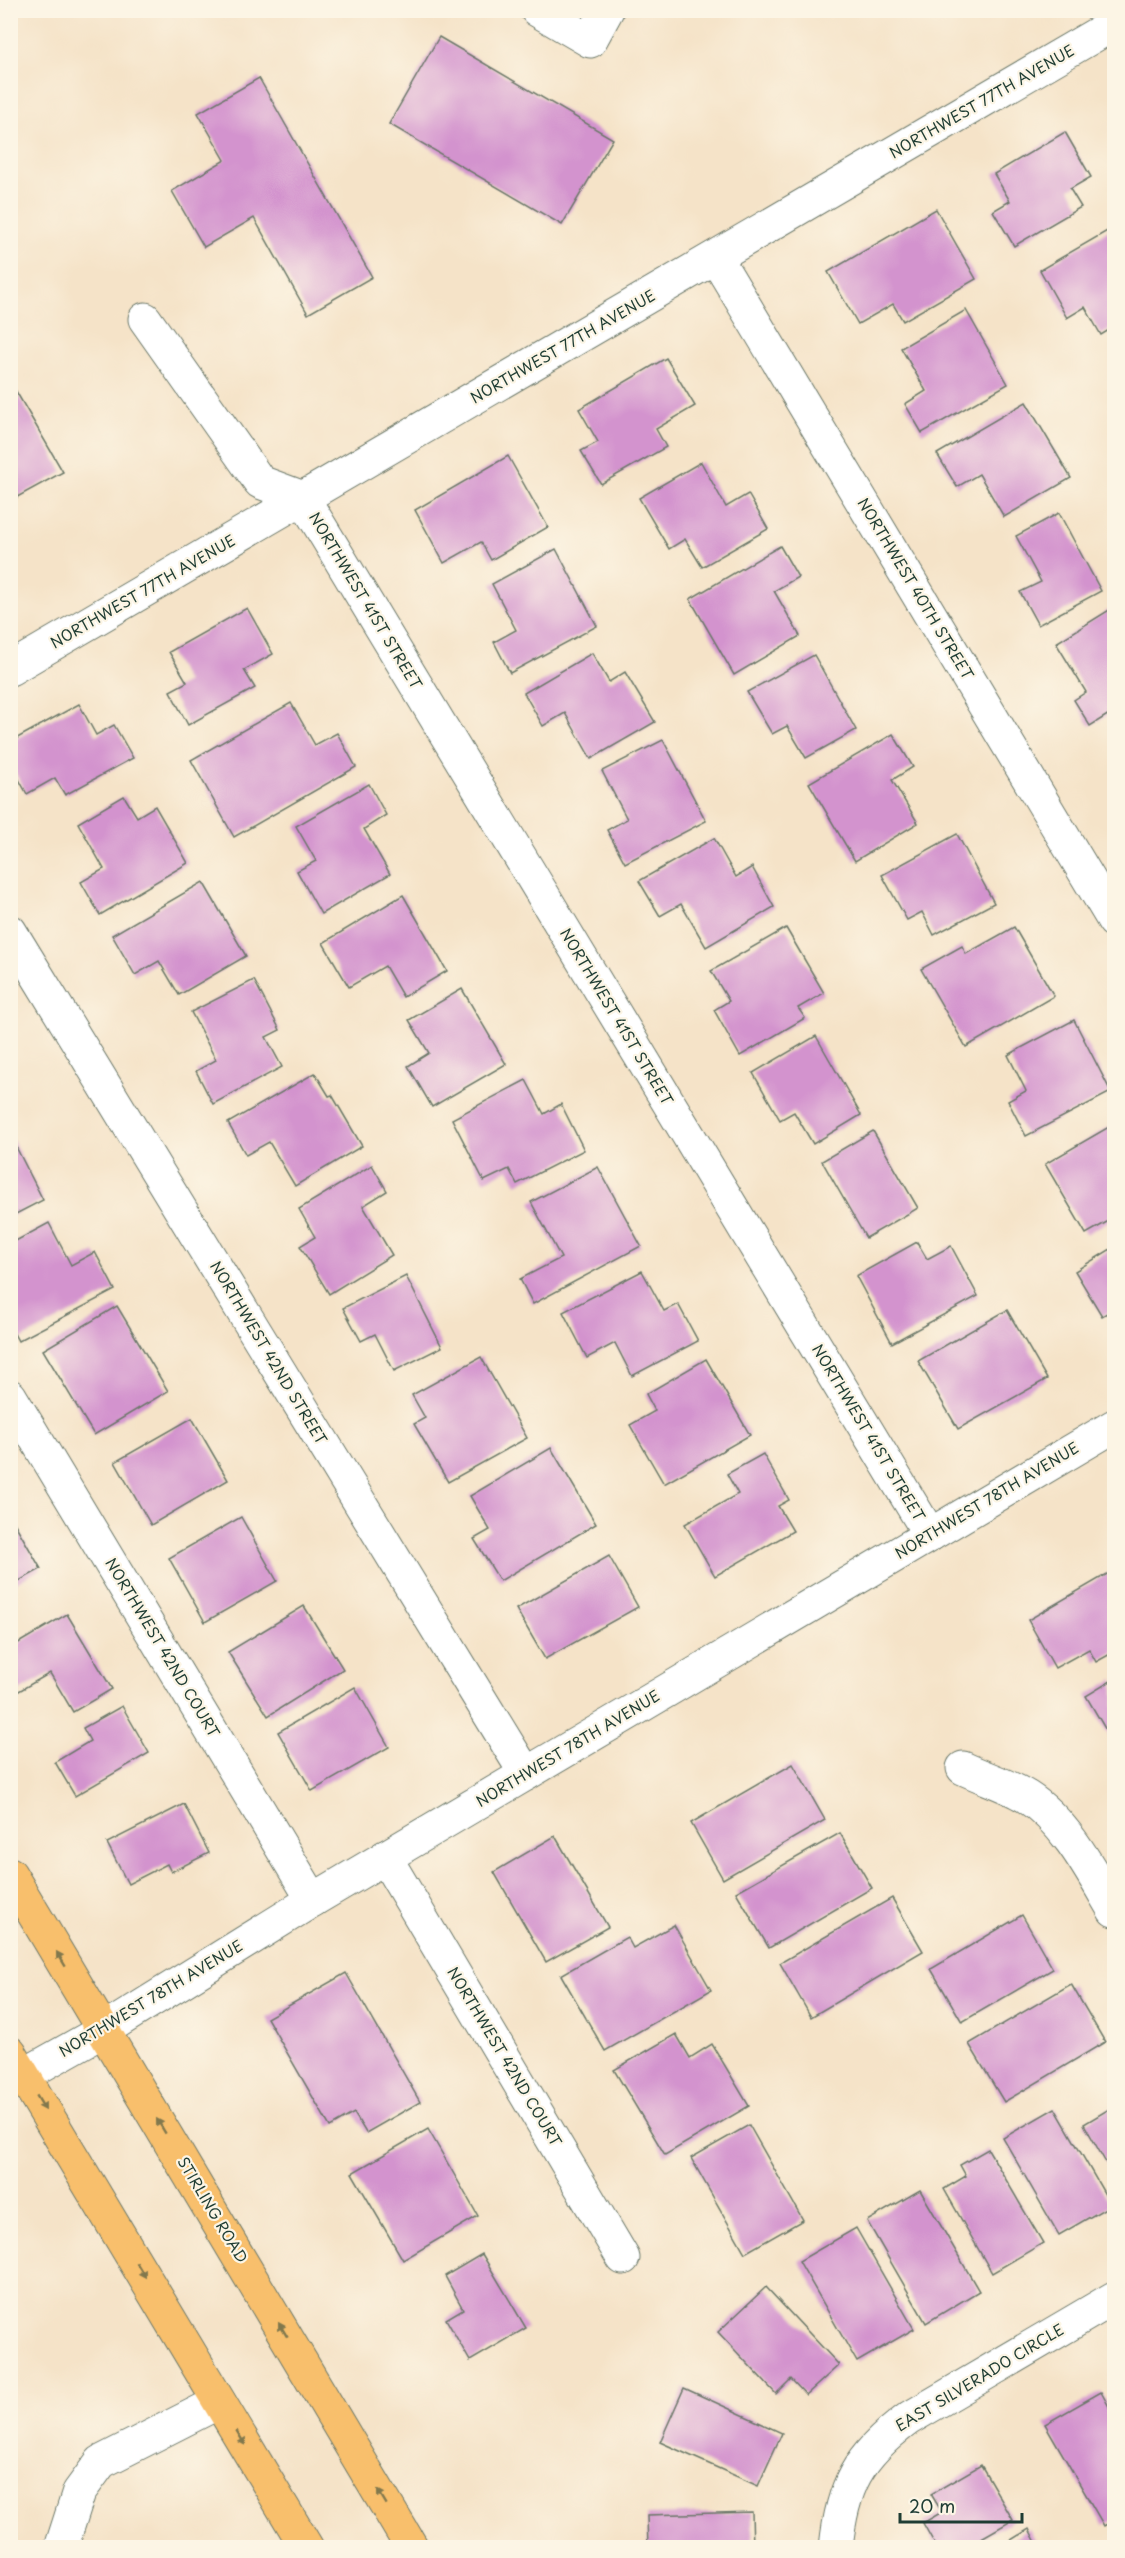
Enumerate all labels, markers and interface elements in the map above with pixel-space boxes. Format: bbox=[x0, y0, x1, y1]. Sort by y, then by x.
street label: NORTHWEST 77TH AVENUE bbox=[884, 38, 1078, 163]
street label: NORTHWEST 77TH AVENUE bbox=[465, 283, 659, 408]
street label: NORTHWEST 40TH STREET bbox=[853, 493, 980, 684]
street label: NORTHWEST 41ST STREET bbox=[304, 507, 429, 694]
street label: NORTHWEST 77TH AVENUE bbox=[45, 528, 239, 653]
street label: NORTHWEST 41ST STREET bbox=[555, 923, 680, 1110]
street label: NORTHWEST 42ND STREET bbox=[205, 1256, 334, 1449]
street label: NORTHWEST 41ST STREET bbox=[807, 1339, 932, 1526]
street label: NORTHWEST 78TH AVENUE bbox=[890, 1436, 1083, 1564]
street label: NORTHWEST 42ND COURT bbox=[100, 1553, 227, 1742]
street label: NORTHWEST 78TH AVENUE bbox=[471, 1684, 664, 1812]
street label: NORTHWEST 78TH AVENUE bbox=[54, 1934, 247, 2062]
one-way arrow bbox=[56, 1951, 67, 1967]
street label: NORTHWEST 42ND COURT bbox=[442, 1962, 569, 2151]
one-way arrow bbox=[35, 2095, 46, 2111]
one-way arrow bbox=[156, 2118, 167, 2134]
street label: STIRLING ROAD bbox=[172, 2152, 254, 2267]
one-way arrow bbox=[135, 2262, 146, 2278]
street label: EAST SILVERADO CIRCLE bbox=[890, 2317, 1068, 2436]
one-way arrow bbox=[277, 2322, 288, 2338]
one-way arrow bbox=[236, 2430, 246, 2447]
scale bar bbox=[900, 2486, 1022, 2524]
one-way arrow bbox=[377, 2489, 388, 2505]
text: 20 m bbox=[909, 2492, 955, 2519]

